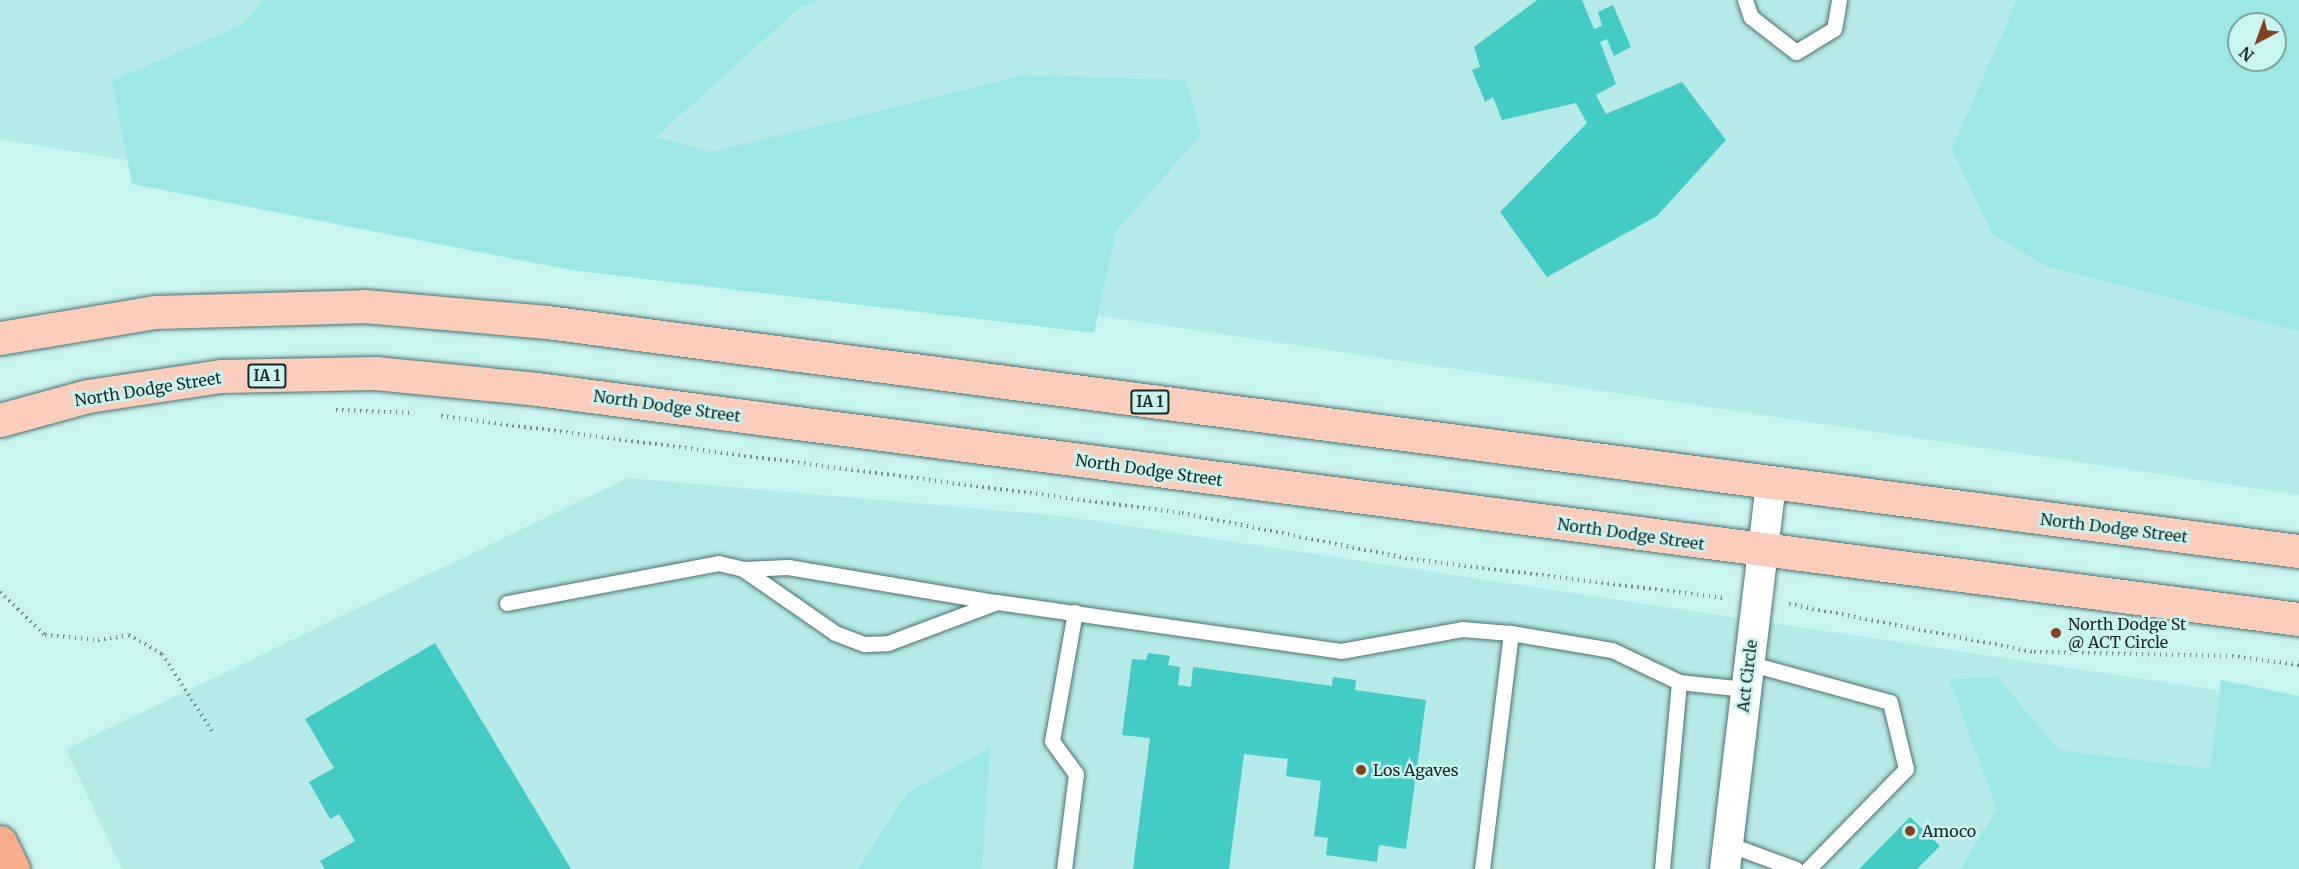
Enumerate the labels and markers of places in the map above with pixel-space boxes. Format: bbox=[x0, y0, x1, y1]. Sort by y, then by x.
place label: North Dodge St @ ACT Circle bbox=[2068, 614, 2186, 652]
marker: North Dodge St @ ACT Circle bbox=[2049, 626, 2063, 640]
place label: Los Agaves bbox=[1373, 760, 1459, 780]
marker: Los Agaves bbox=[1354, 763, 1368, 777]
place label: Amoco bbox=[1922, 821, 1976, 841]
marker: Amoco bbox=[1903, 824, 1917, 838]

